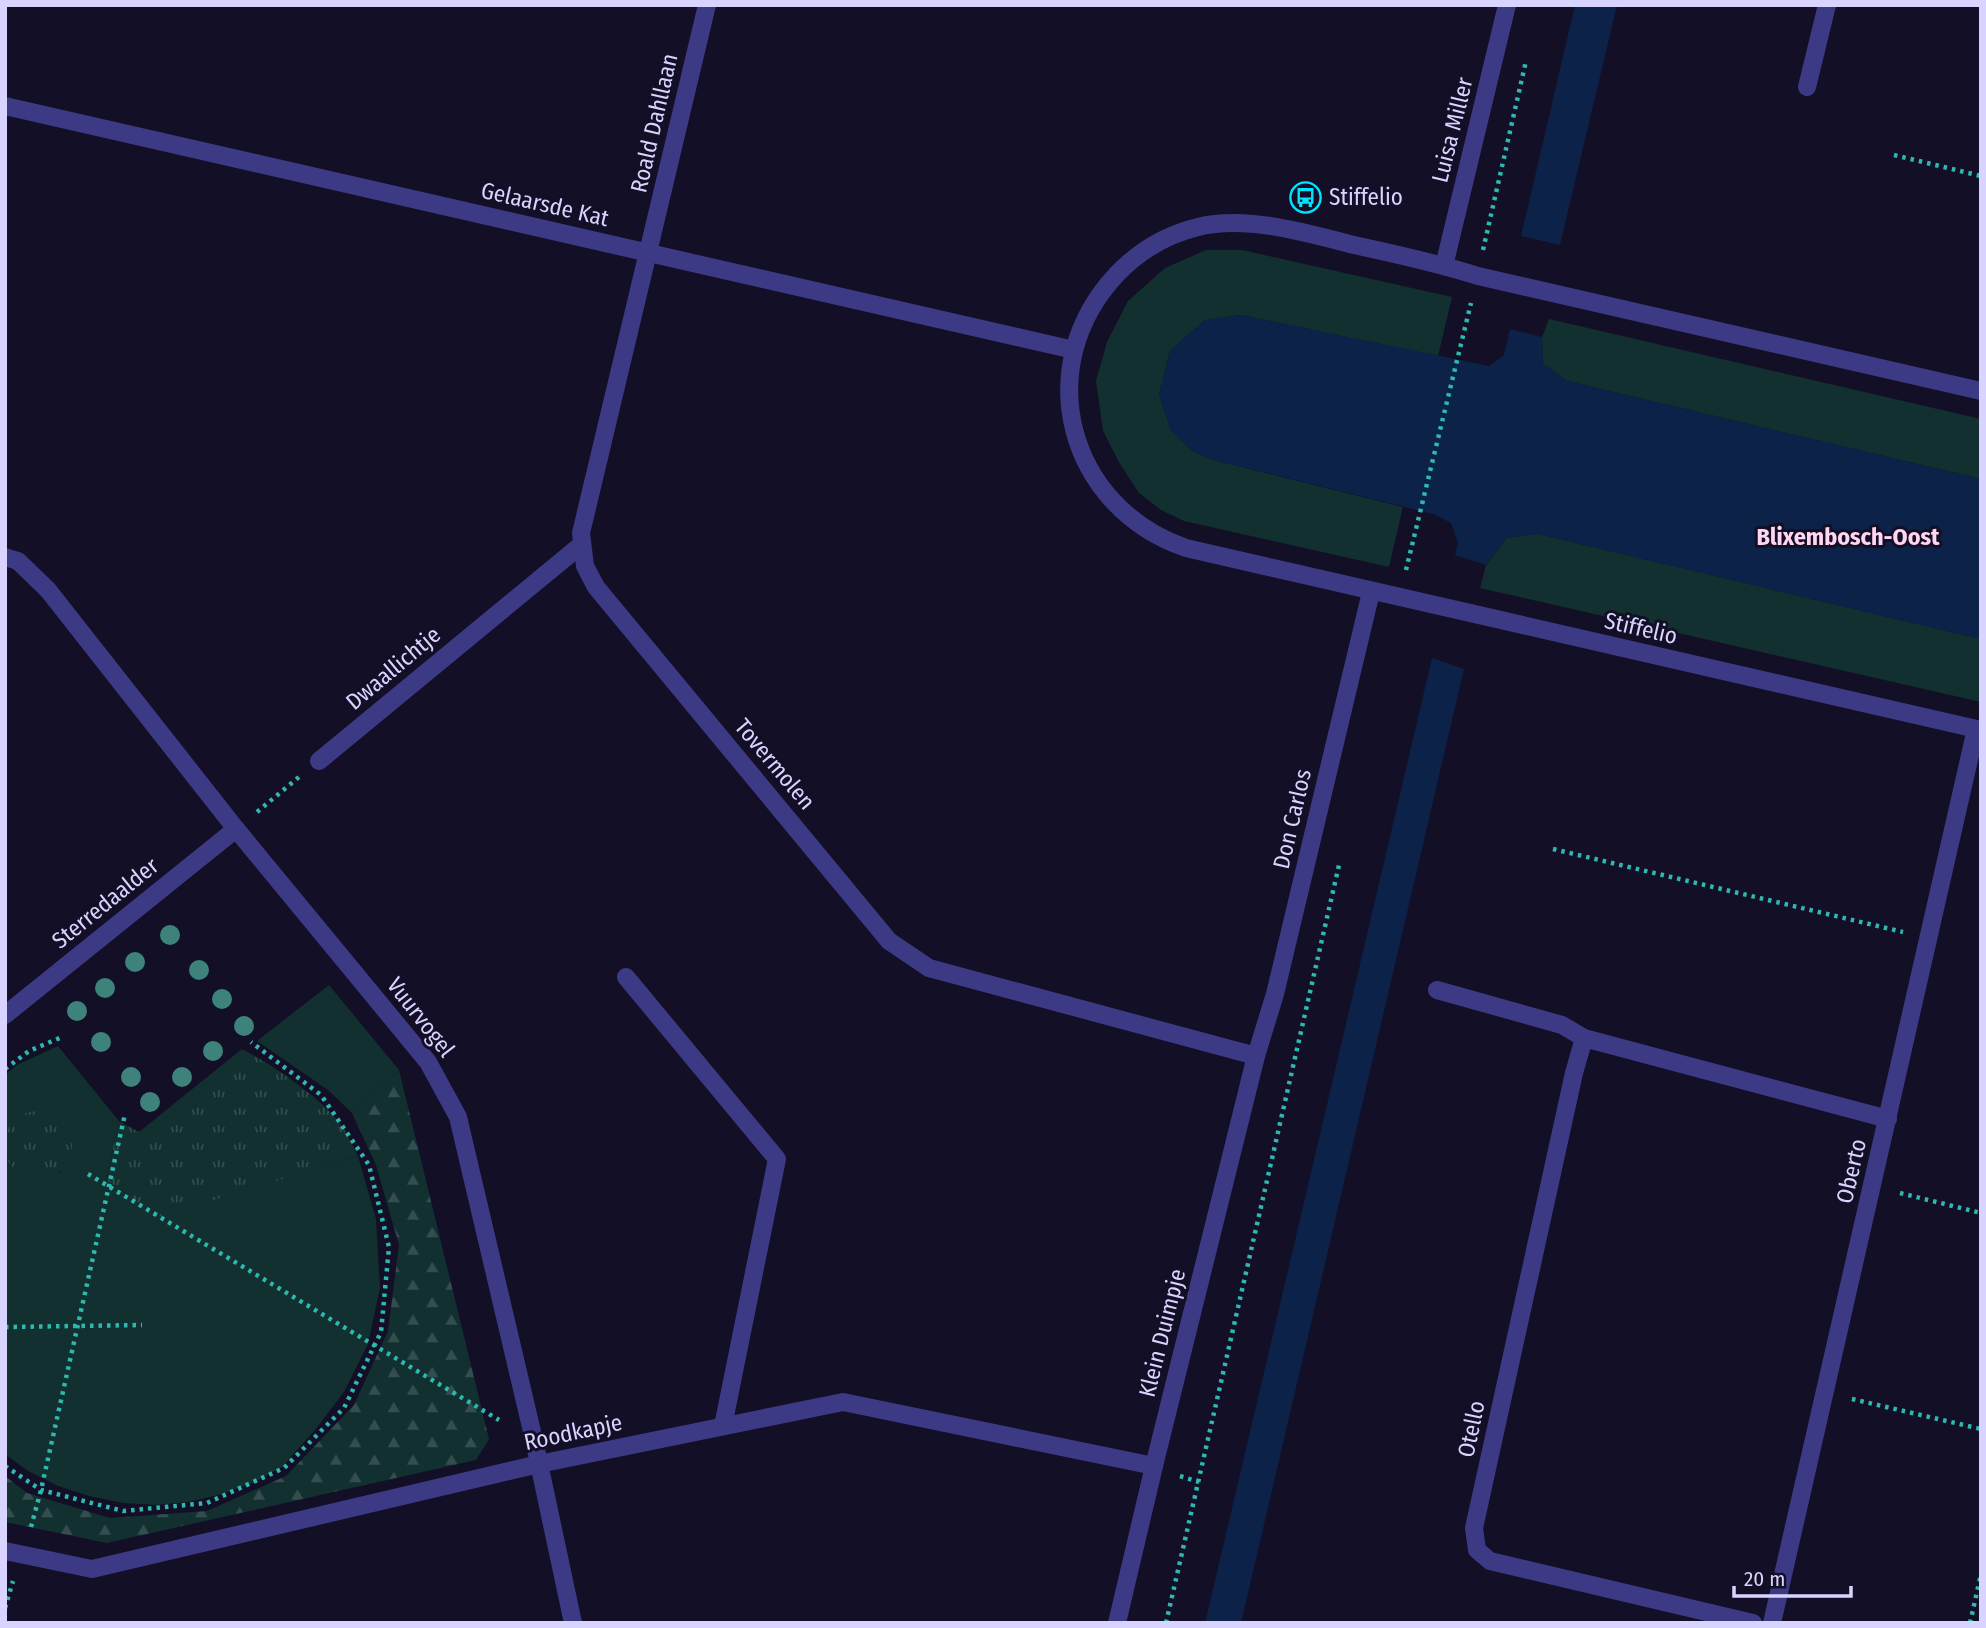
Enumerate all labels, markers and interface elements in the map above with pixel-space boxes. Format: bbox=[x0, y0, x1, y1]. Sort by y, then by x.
street label: Roald Dahllaan bbox=[624, 51, 684, 195]
street label: Luisa Miller bbox=[1425, 74, 1479, 186]
street label: Gelaarsde Kat bbox=[478, 176, 612, 232]
bus stop icon: Stiffelio bbox=[1289, 180, 1323, 214]
place label: Stiffelio bbox=[1329, 183, 1403, 211]
district label: Blixembosch-Oost bbox=[1757, 523, 1940, 551]
street label: Stiffelio bbox=[1602, 606, 1680, 650]
street label: Dwaallichtje bbox=[340, 620, 446, 716]
street label: Tovermolen bbox=[729, 713, 821, 815]
street label: Don Carlos bbox=[1267, 766, 1317, 872]
street label: Sterredaalder bbox=[46, 852, 164, 954]
street label: Vuurvogel bbox=[381, 972, 461, 1062]
street label: Oberto bbox=[1830, 1136, 1872, 1206]
street label: Klein Duimpje bbox=[1133, 1266, 1191, 1400]
street label: Otello bbox=[1451, 1398, 1491, 1460]
street label: Roodkapje bbox=[521, 1408, 625, 1456]
scale bar bbox=[1734, 1554, 1851, 1598]
text: 20 m bbox=[1744, 1566, 1785, 1592]

